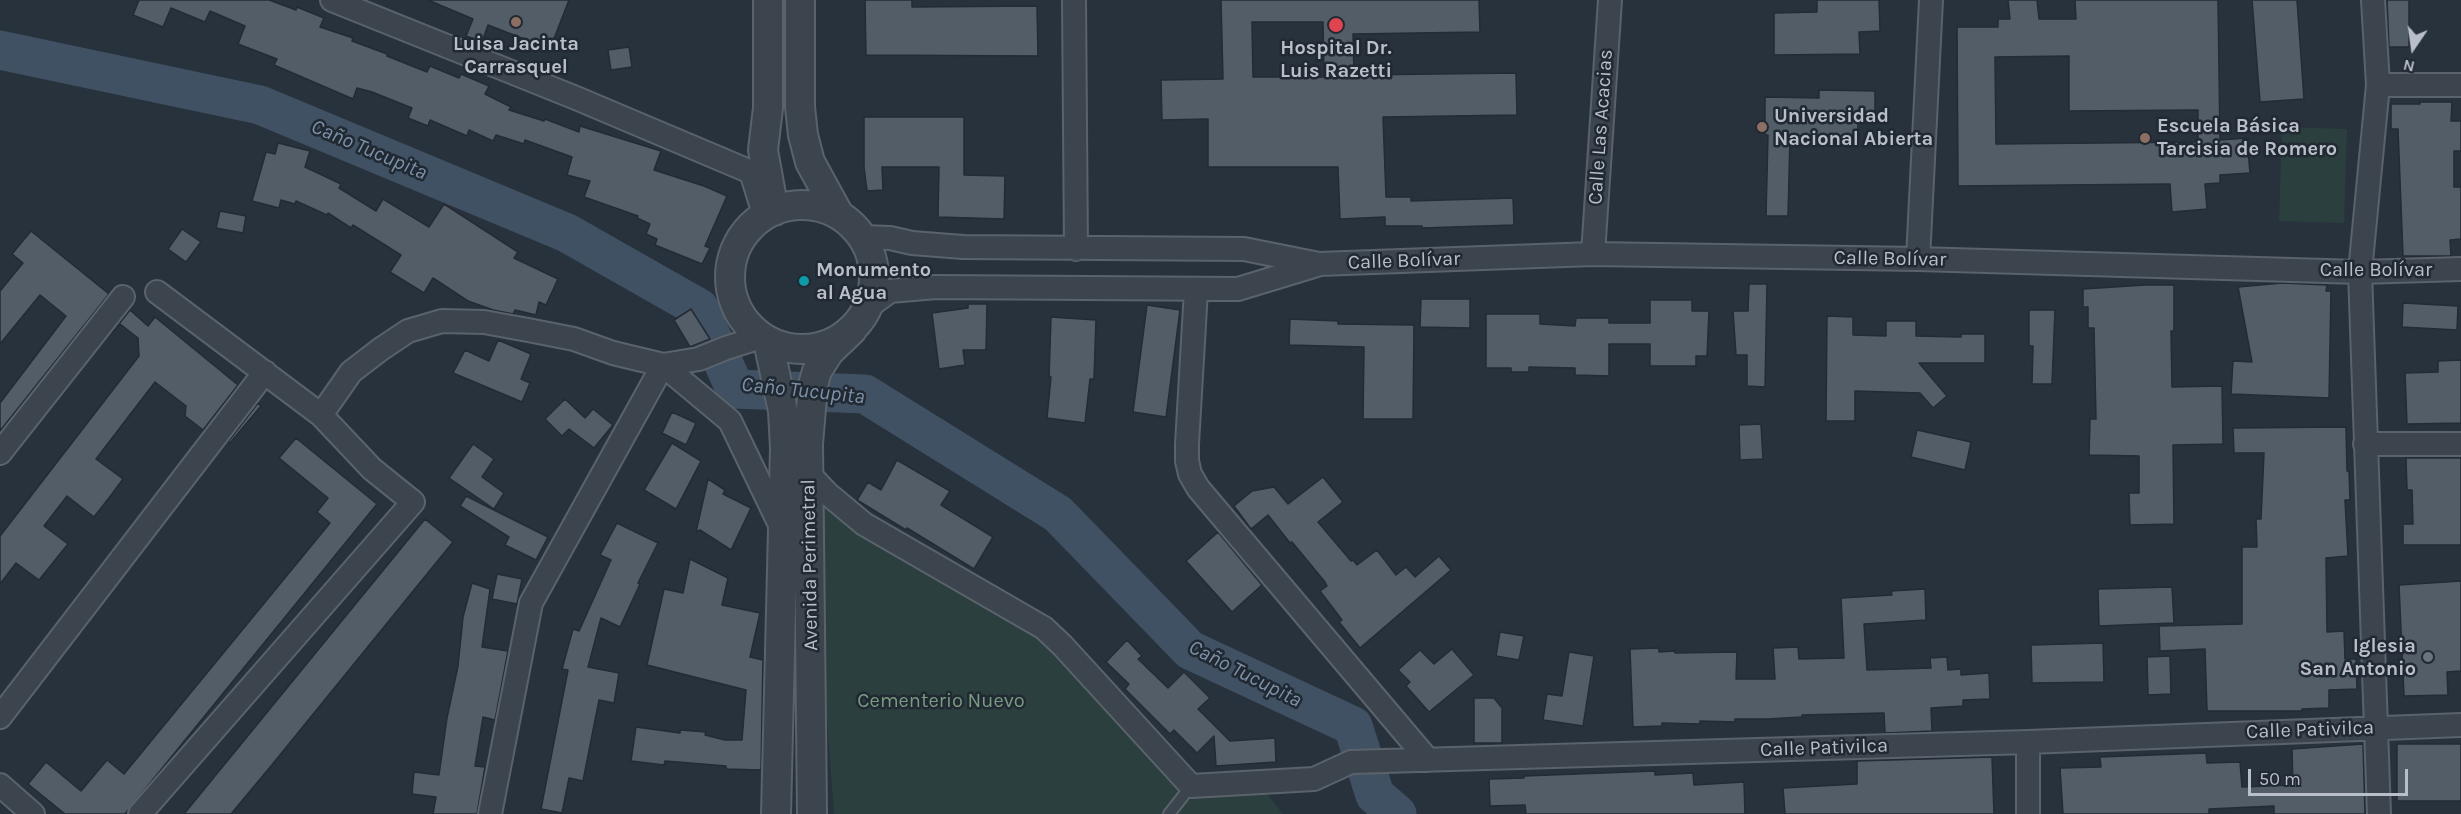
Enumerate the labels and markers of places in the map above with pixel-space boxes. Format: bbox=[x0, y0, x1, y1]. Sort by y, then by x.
marker: Luisa Jacinta Carrasquel bbox=[509, 15, 523, 29]
marker: Hospital Dr. Luis Razetti bbox=[1327, 16, 1345, 34]
place label: Luisa Jacinta Carrasquel bbox=[453, 32, 579, 79]
place label: Hospital Dr. Luis Razetti bbox=[1280, 36, 1392, 83]
place label: Universidad Nacional Abierta bbox=[1774, 104, 1933, 151]
place label: Escuela Básica Tarcisia de Romero bbox=[2157, 114, 2337, 161]
marker: Universidad Nacional Abierta bbox=[1755, 120, 1769, 134]
marker: Escuela Básica Tarcisia de Romero bbox=[2138, 131, 2152, 145]
place label: Monumento al Agua bbox=[816, 258, 931, 305]
marker: Monumento al Agua bbox=[797, 274, 811, 288]
place label: Iglesia San Antonio bbox=[2300, 634, 2416, 681]
marker: Iglesia San Antonio bbox=[2421, 650, 2435, 664]

